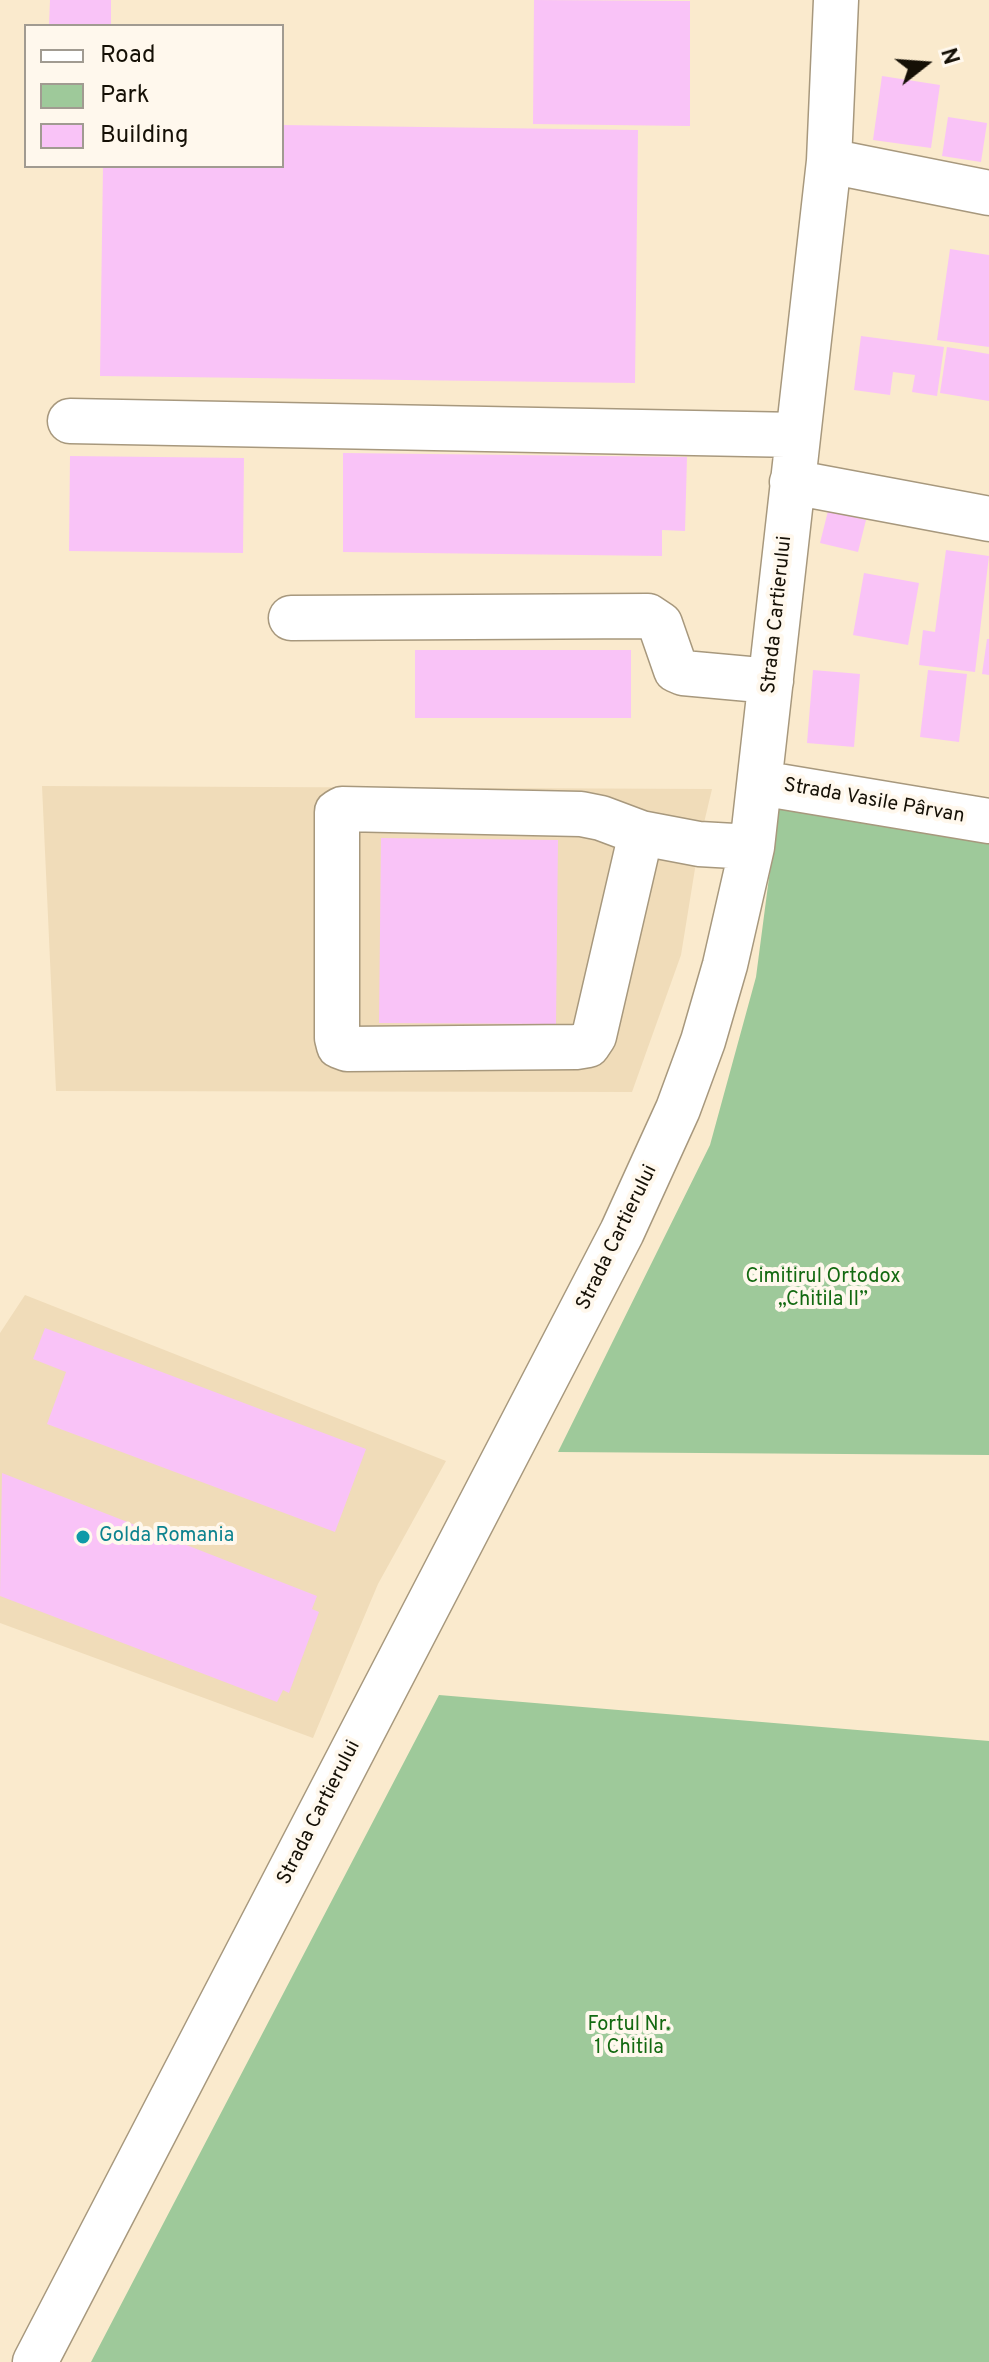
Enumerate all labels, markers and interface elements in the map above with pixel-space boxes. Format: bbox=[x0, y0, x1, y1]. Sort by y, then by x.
legend bbox=[24, 24, 284, 168]
north arrow bbox=[885, 24, 965, 104]
text: Road bbox=[100, 41, 156, 71]
text: N bbox=[933, 45, 964, 68]
text: Park bbox=[100, 81, 150, 111]
text: Building bbox=[100, 121, 189, 151]
street label: Strada Cartierului bbox=[758, 535, 798, 695]
street label: Strada Vasile Pârvan bbox=[782, 774, 966, 830]
street label: Strada Cartierului bbox=[572, 1161, 664, 1315]
park label: Cimitirul Ortodox „Chitila II” bbox=[746, 1266, 900, 1313]
place label: Golda Romania bbox=[99, 1525, 234, 1549]
marker: Golda Romania bbox=[74, 1528, 92, 1546]
street label: Strada Cartierului bbox=[273, 1737, 367, 1889]
park label: Fortul Nr. 1 Chitila bbox=[588, 2014, 670, 2061]

